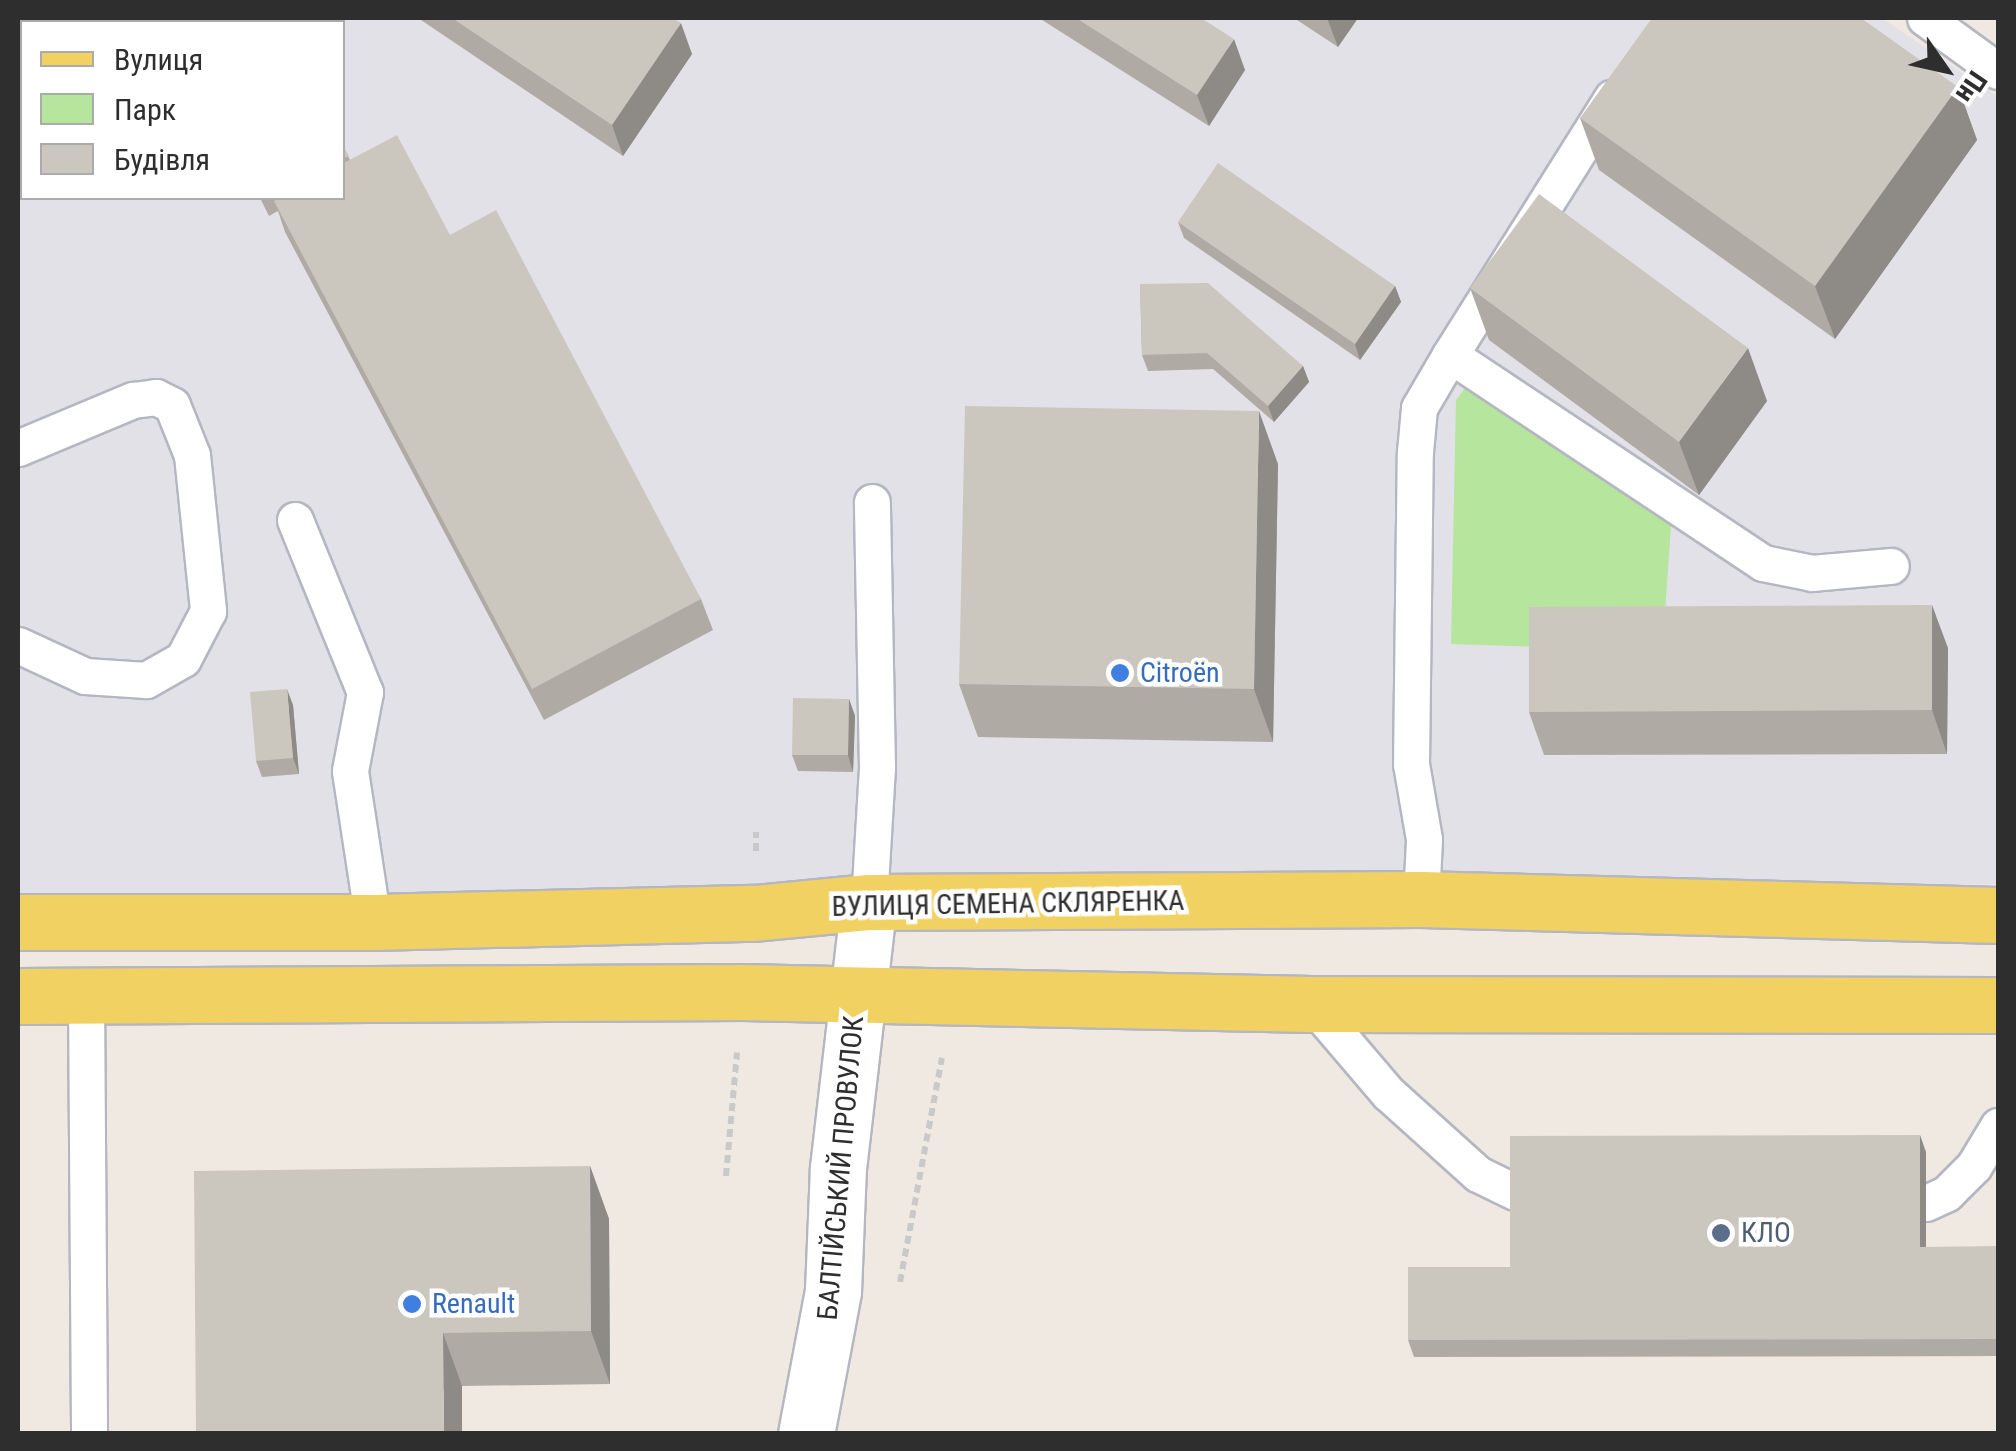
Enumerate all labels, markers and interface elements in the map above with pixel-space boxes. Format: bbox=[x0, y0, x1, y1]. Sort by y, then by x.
legend bbox=[20, 20, 345, 200]
north arrow bbox=[1896, 20, 1996, 120]
text: Вулиця bbox=[114, 42, 203, 77]
text: Пн bbox=[1949, 65, 1994, 109]
text: Парк bbox=[114, 92, 176, 127]
text: Будівля bbox=[114, 142, 210, 177]
place label: Citroën bbox=[1140, 656, 1220, 690]
marker: Citroën bbox=[1109, 662, 1131, 684]
street label: ВУЛИЦЯ СЕМЕНА СКЛЯРЕНКА bbox=[831, 884, 1185, 924]
street label: БАЛТІЙСЬКИЙ ПРОВУЛОК bbox=[811, 1015, 871, 1321]
place label: КЛО bbox=[1741, 1216, 1791, 1250]
marker: КЛО bbox=[1710, 1222, 1732, 1244]
place label: Renault bbox=[432, 1287, 515, 1321]
marker: Renault bbox=[401, 1293, 423, 1315]

